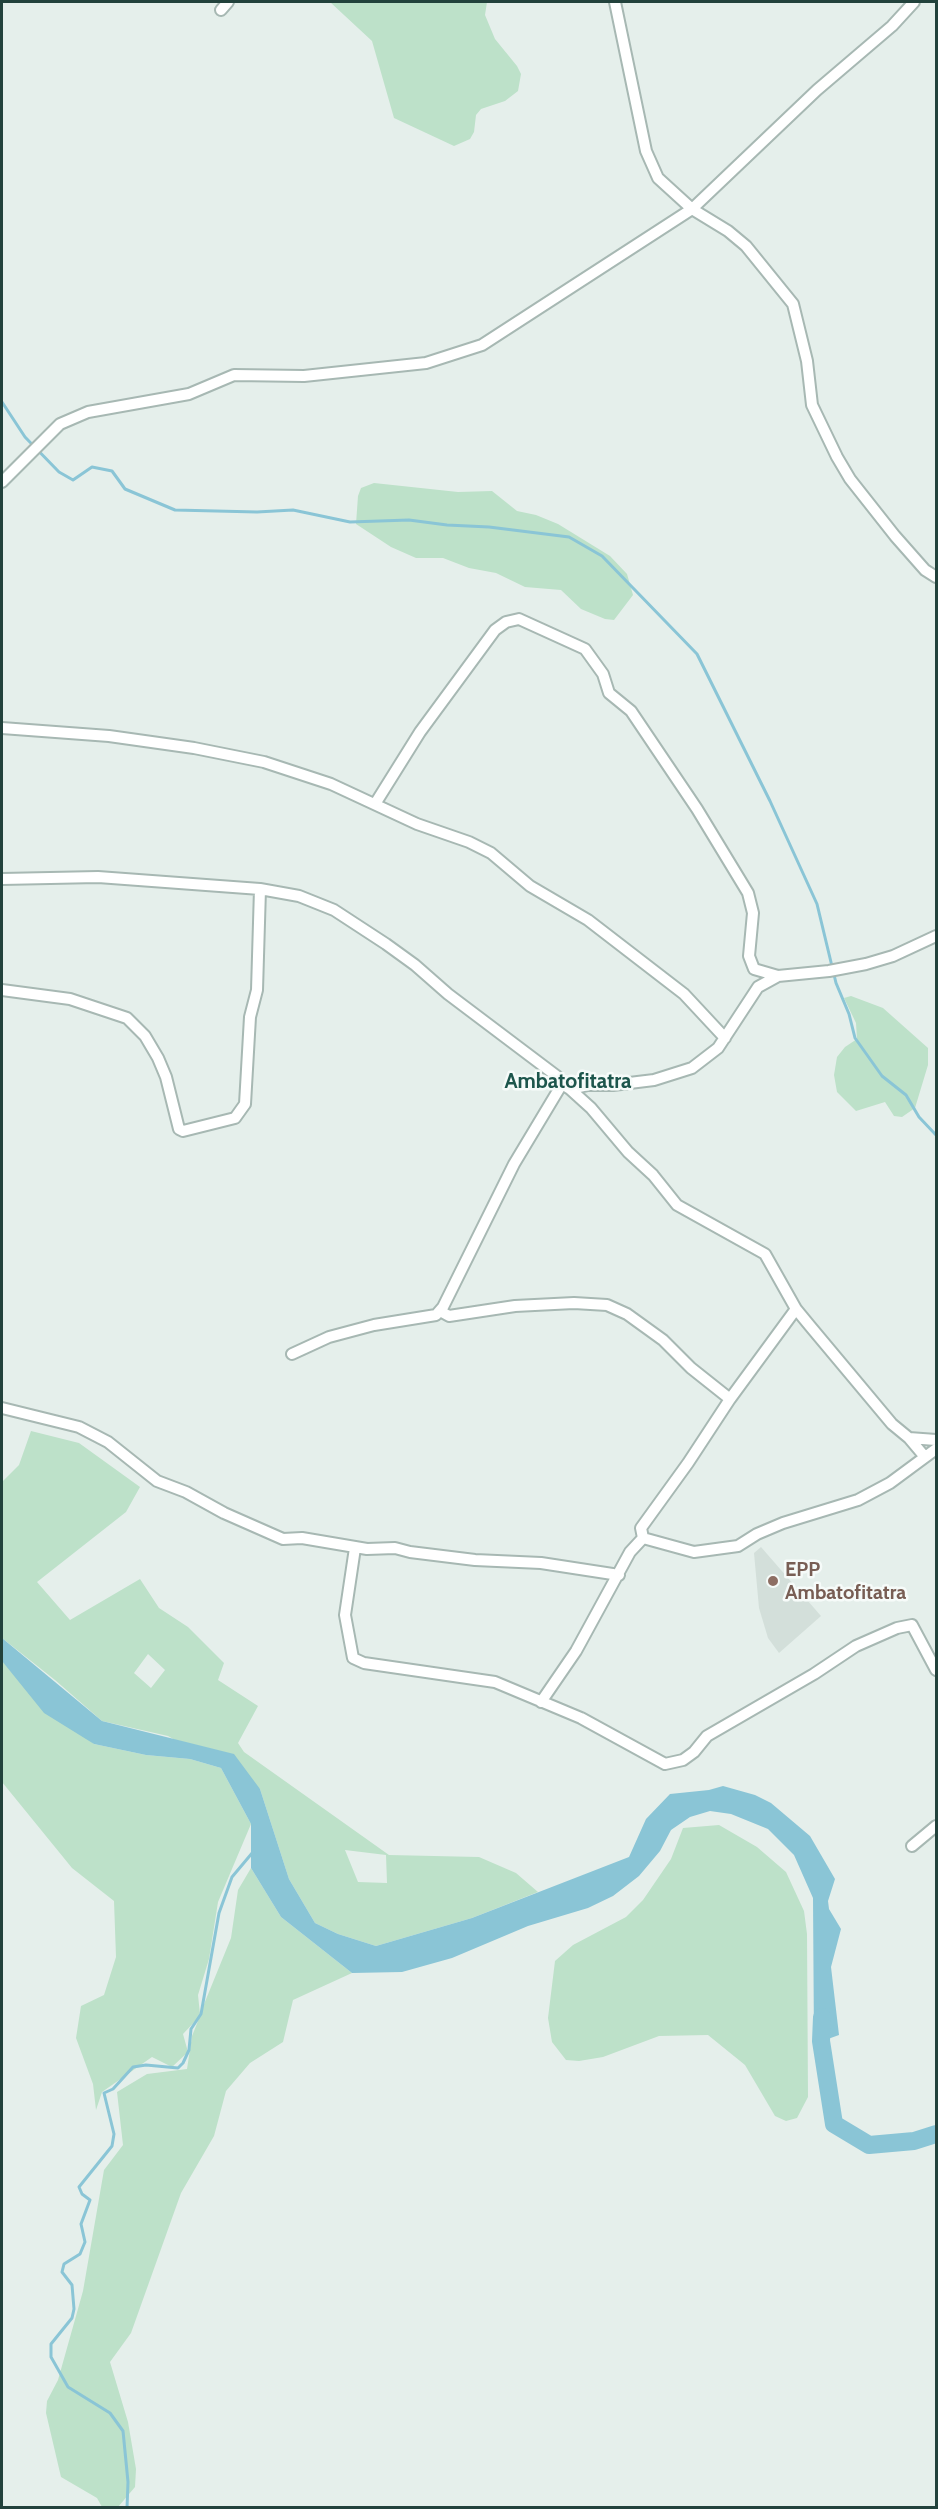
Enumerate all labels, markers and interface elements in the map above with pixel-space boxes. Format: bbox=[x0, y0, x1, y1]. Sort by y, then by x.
district label: Ambatofitatra bbox=[504, 1069, 632, 1095]
place label: EPP Ambatofitatra bbox=[785, 1558, 906, 1605]
marker: EPP Ambatofitatra bbox=[766, 1574, 780, 1588]

